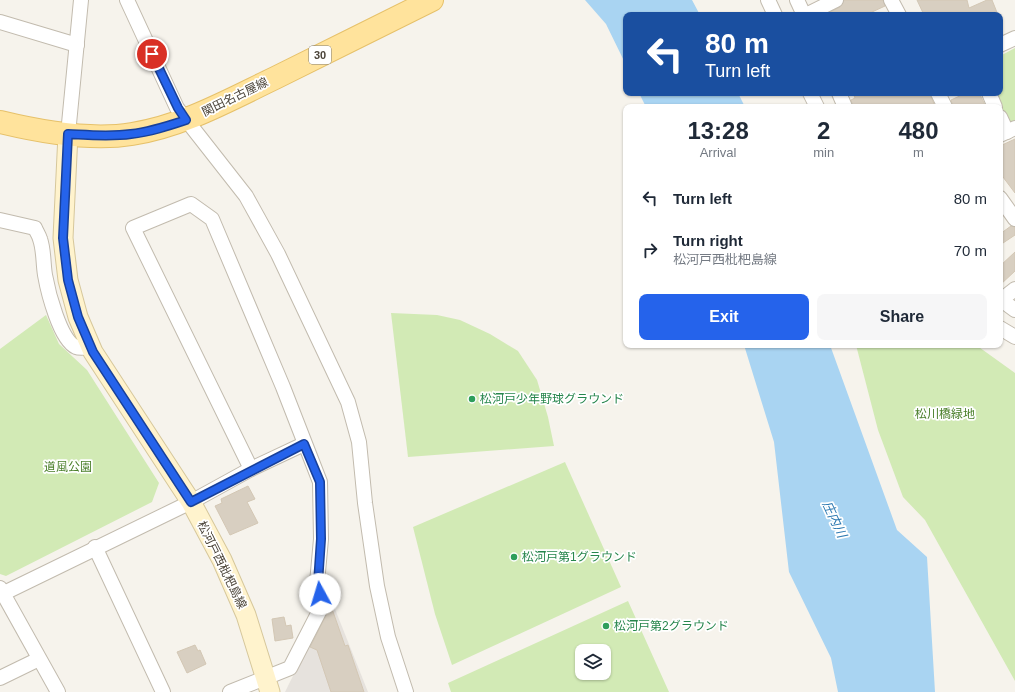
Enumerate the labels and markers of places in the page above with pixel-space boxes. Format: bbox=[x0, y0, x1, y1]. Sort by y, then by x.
pin bbox=[135, 37, 169, 71]
place label: 松河戸少年野球グラウンド bbox=[480, 392, 624, 406]
marker: 松河戸少年野球グラウンド bbox=[467, 394, 477, 404]
place label: 松河戸第1グラウンド bbox=[522, 550, 637, 564]
marker: 松河戸第1グラウンド bbox=[509, 552, 519, 562]
place label: 松河戸第2グラウンド bbox=[614, 619, 729, 633]
marker: 松河戸第2グラウンド bbox=[601, 621, 611, 631]

